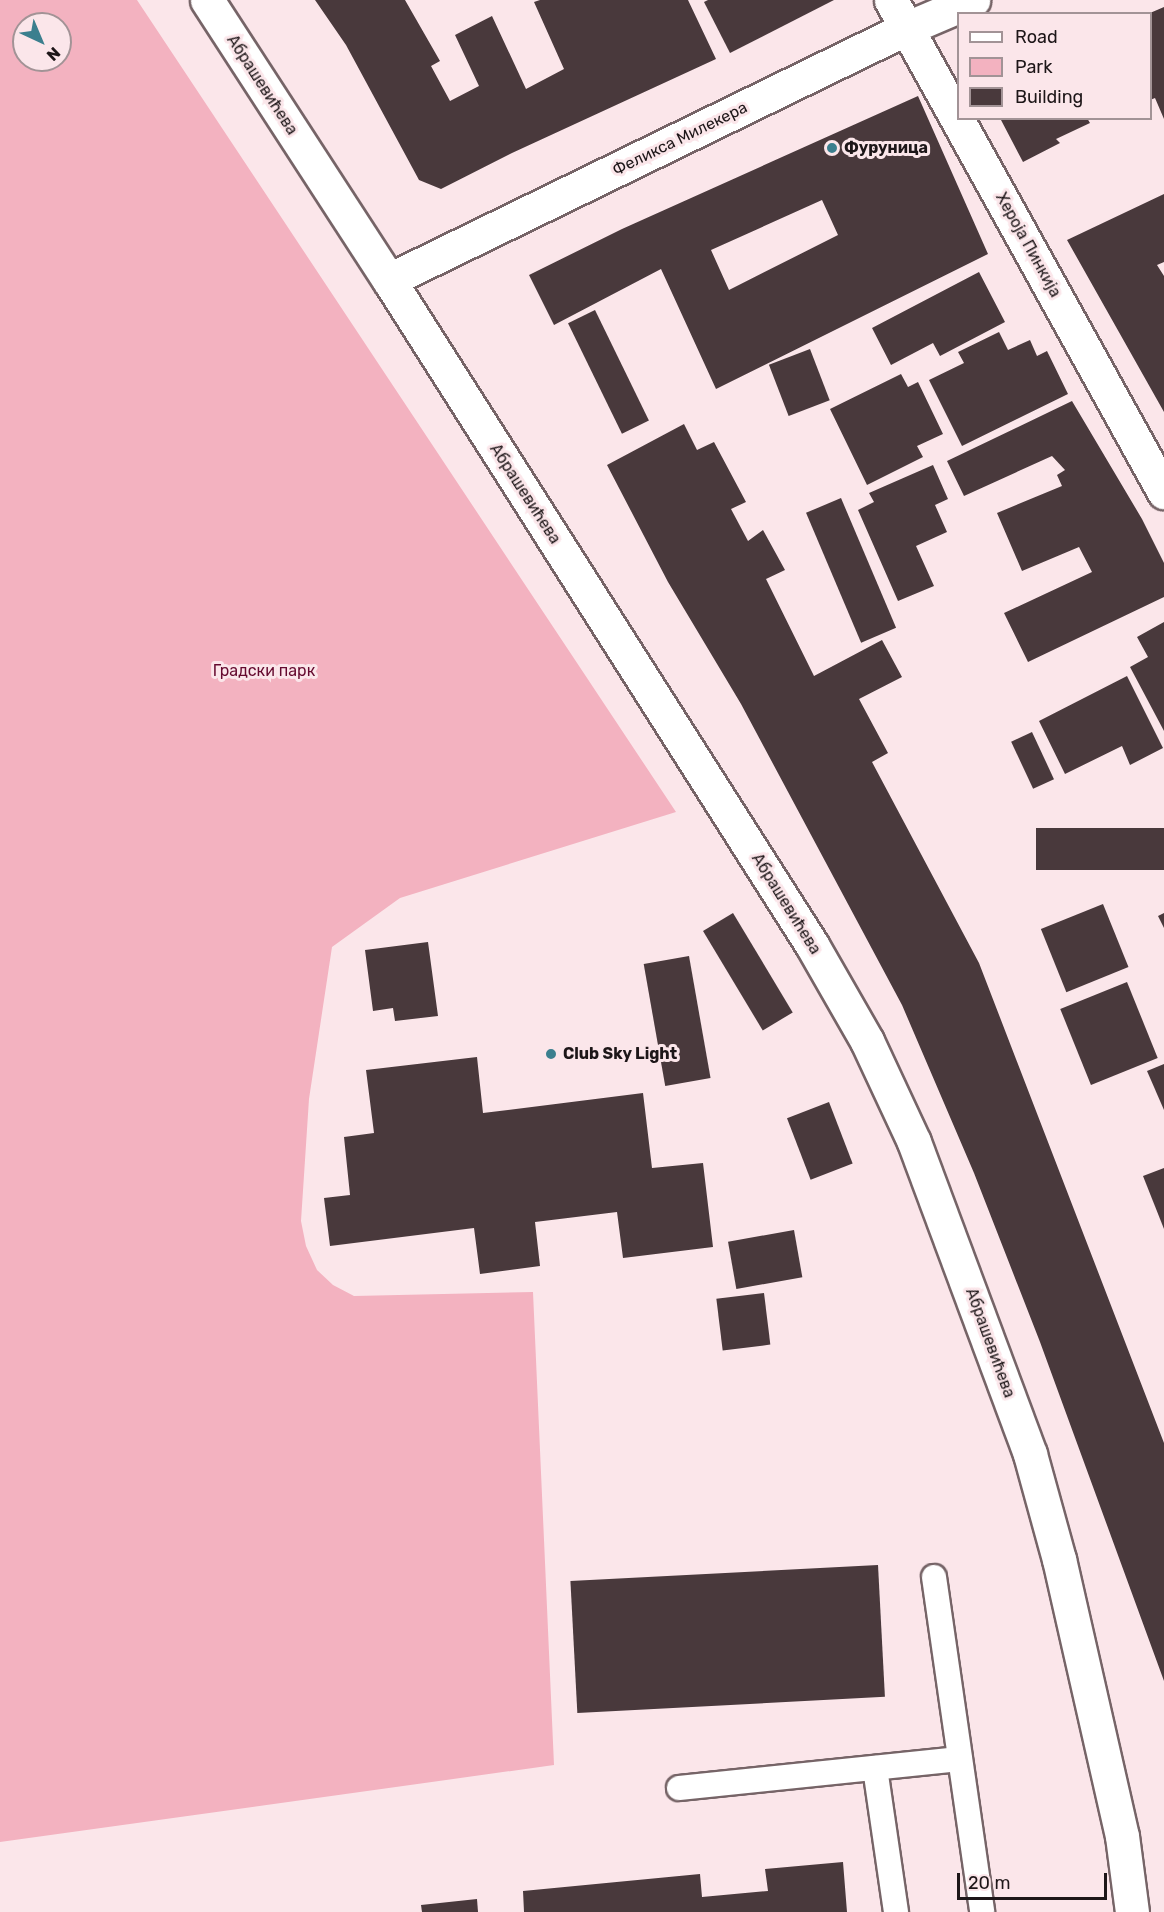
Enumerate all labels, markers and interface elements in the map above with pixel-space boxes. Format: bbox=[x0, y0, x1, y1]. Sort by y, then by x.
north arrow bbox=[12, 12, 72, 72]
legend bbox=[957, 12, 1152, 120]
text: Road bbox=[1015, 26, 1058, 48]
street label: Абрашевићева bbox=[223, 31, 301, 139]
text: N bbox=[43, 43, 64, 65]
text: Park bbox=[1015, 56, 1052, 78]
text: Building bbox=[1015, 86, 1083, 108]
street label: Феликса Милекера bbox=[609, 98, 751, 180]
place label: Фуруница bbox=[844, 138, 928, 158]
marker: Фуруница bbox=[825, 141, 839, 155]
street label: Хероја Пинкија bbox=[991, 189, 1065, 301]
street label: Абрашевићева bbox=[486, 440, 564, 548]
park label: Градски парк bbox=[213, 661, 315, 681]
street label: Абрашевићева bbox=[747, 850, 825, 958]
place label: Club Sky Light bbox=[563, 1044, 678, 1064]
marker: Club Sky Light bbox=[544, 1047, 558, 1061]
street label: Абрашевићева bbox=[961, 1286, 1019, 1400]
scale bar bbox=[960, 1861, 1110, 1899]
text: 20 m bbox=[968, 1872, 1010, 1894]

